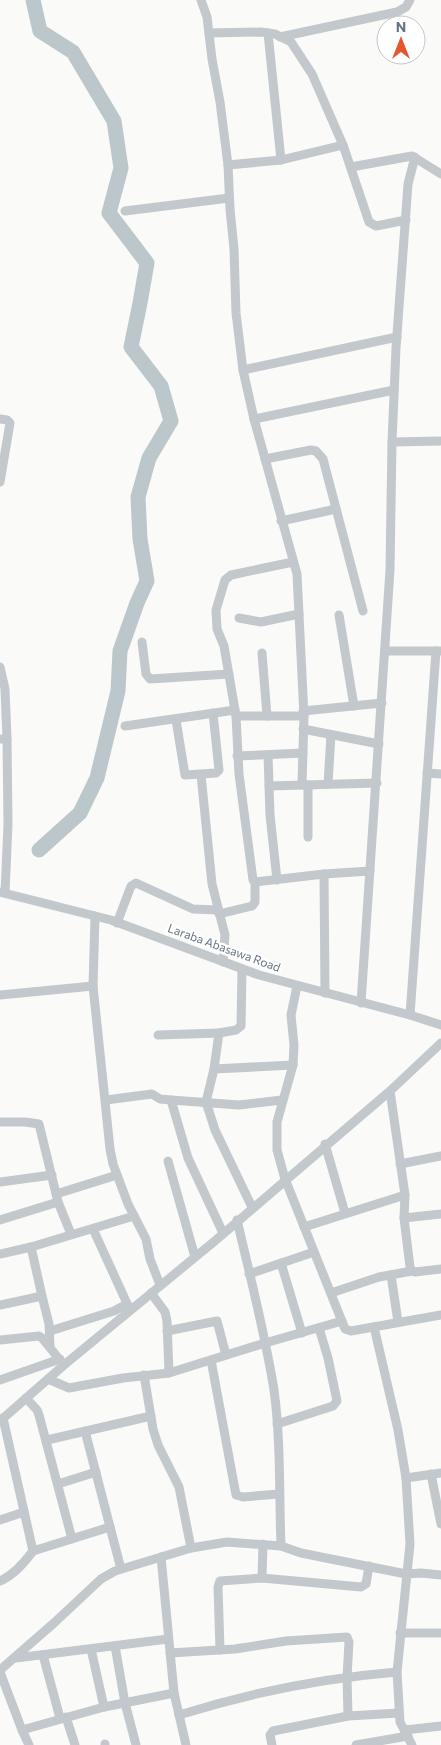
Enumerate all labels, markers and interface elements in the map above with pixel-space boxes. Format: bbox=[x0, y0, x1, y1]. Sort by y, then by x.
north arrow bbox=[376, 15, 426, 65]
text: N bbox=[396, 18, 406, 35]
street label: Laraba Abasawa Road bbox=[166, 920, 283, 974]

